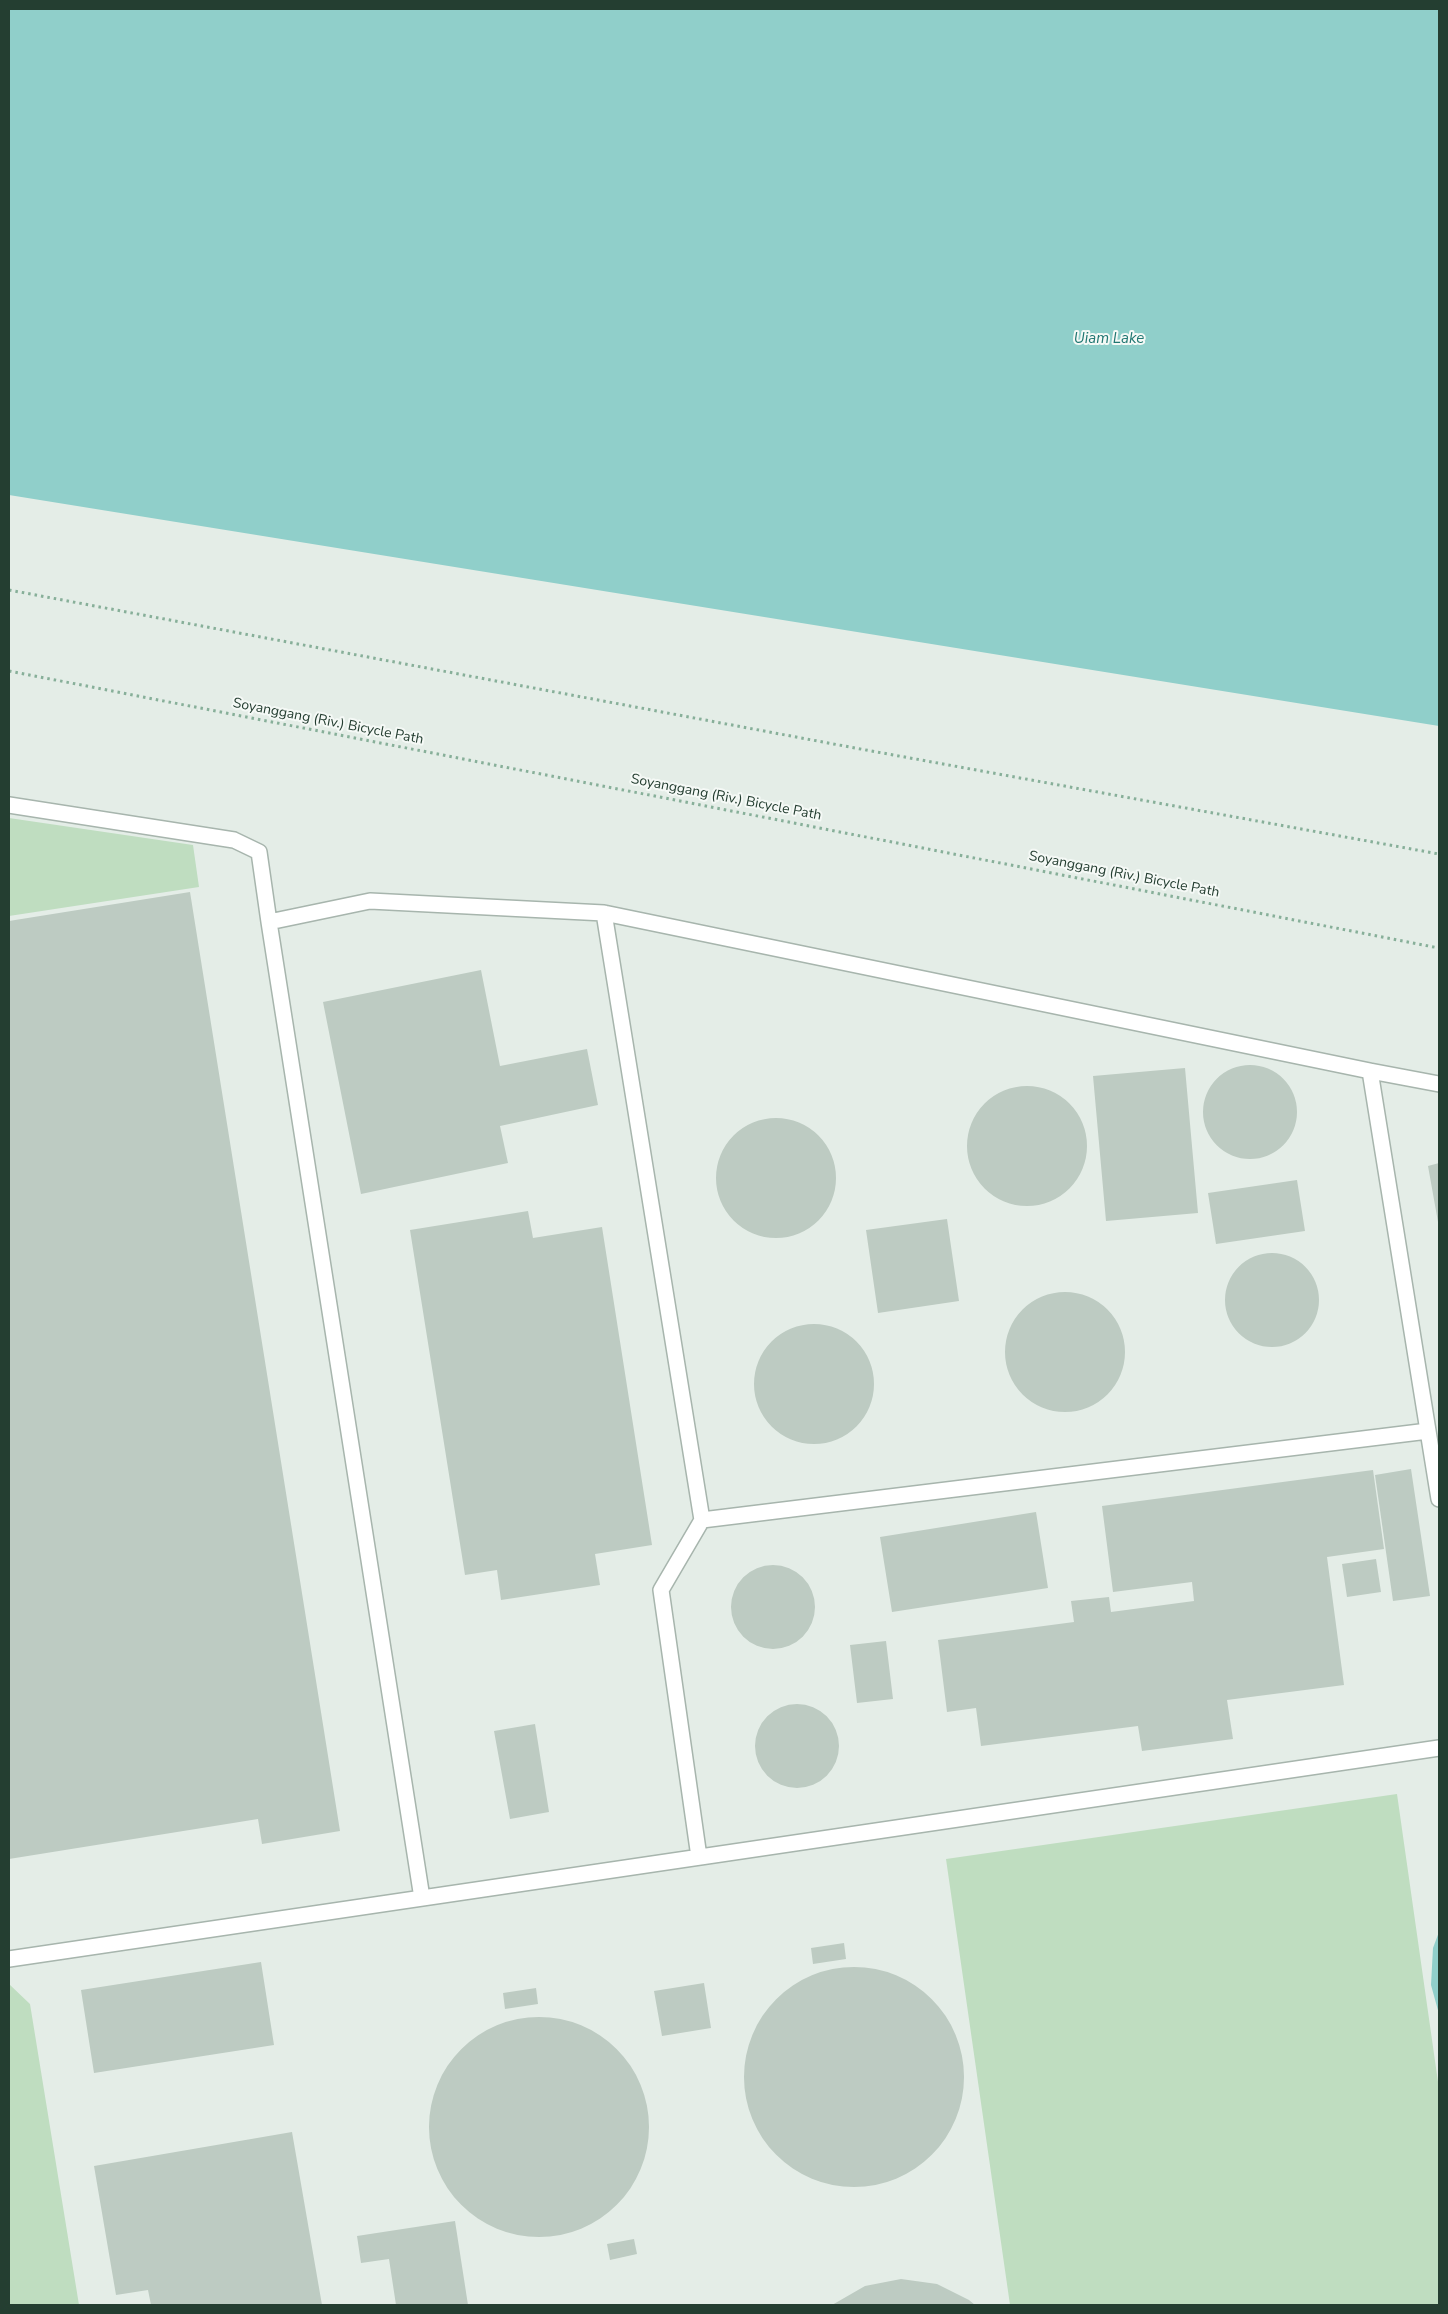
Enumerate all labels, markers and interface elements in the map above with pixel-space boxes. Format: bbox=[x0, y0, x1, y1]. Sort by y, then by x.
water label: Uiam Lake bbox=[1074, 330, 1144, 348]
street label: Soyanggang (Riv.) Bicycle Path bbox=[231, 695, 425, 749]
street label: Soyanggang (Riv.) Bicycle Path bbox=[629, 771, 823, 825]
street label: Soyanggang (Riv.) Bicycle Path bbox=[1027, 848, 1221, 902]

